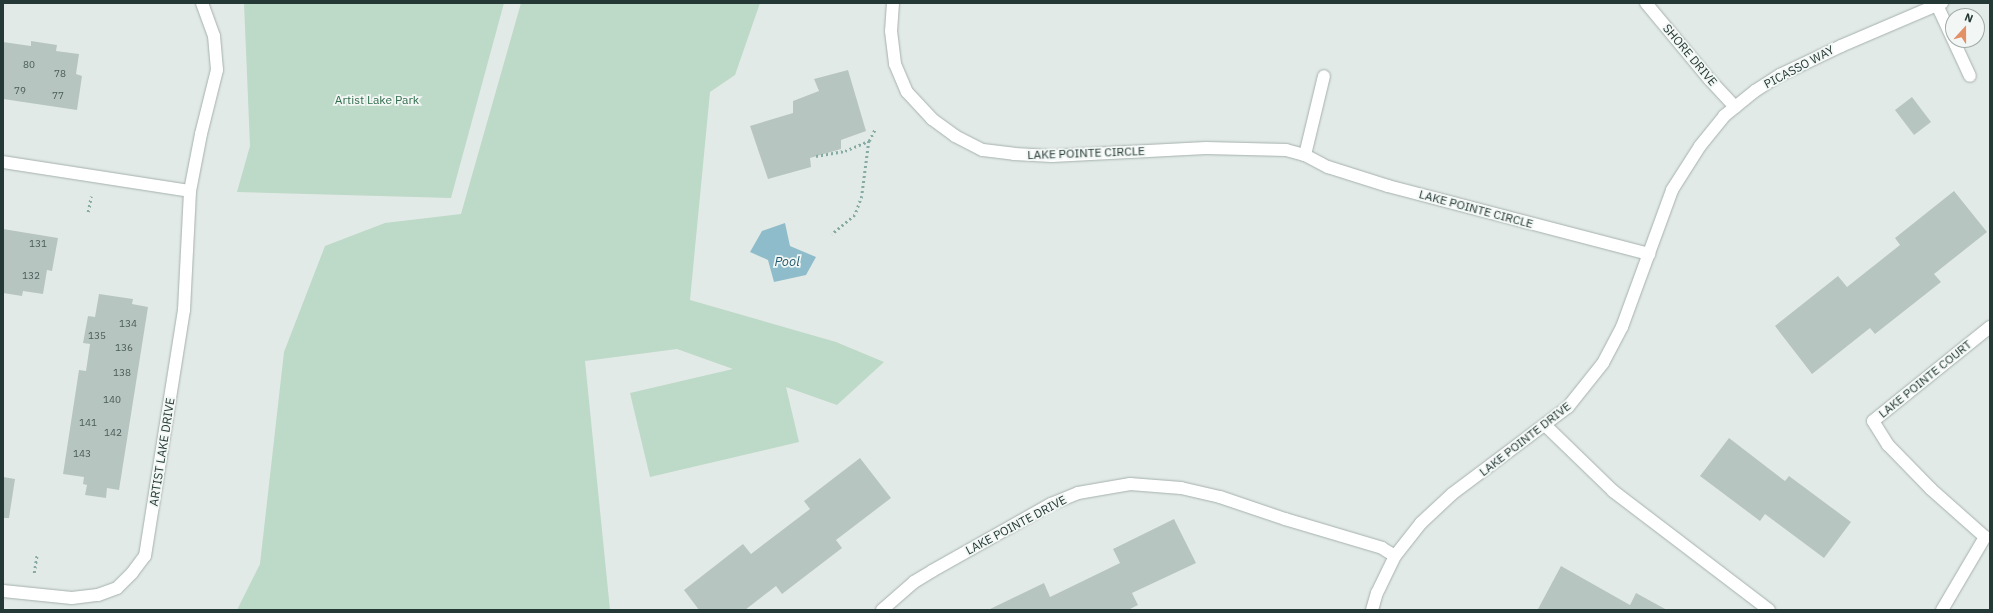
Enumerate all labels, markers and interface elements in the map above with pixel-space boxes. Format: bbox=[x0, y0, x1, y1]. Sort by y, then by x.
north arrow bbox=[1945, 8, 1985, 48]
text: N bbox=[1963, 10, 1975, 26]
street label: SHORE DRIVE bbox=[1660, 21, 1720, 89]
street label: PICASSO WAY bbox=[1762, 43, 1836, 91]
house number: 80 bbox=[23, 59, 35, 71]
house number: 78 bbox=[54, 68, 66, 80]
house number: 79 bbox=[14, 85, 26, 97]
house number: 77 bbox=[52, 90, 64, 102]
park label: Artist Lake Park bbox=[335, 93, 419, 107]
street label: LAKE POINTE CIRCLE bbox=[1027, 144, 1145, 162]
street label: LAKE POINTE CIRCLE bbox=[1417, 187, 1535, 231]
house number: 131 bbox=[29, 238, 47, 250]
water label: Pool bbox=[774, 254, 800, 270]
house number: 132 bbox=[22, 270, 40, 282]
house number: 134 bbox=[119, 318, 137, 330]
house number: 135 bbox=[88, 330, 106, 342]
street label: LAKE POINTE COURT bbox=[1876, 337, 1974, 421]
house number: 136 bbox=[115, 342, 133, 354]
house number: 138 bbox=[113, 367, 131, 379]
house number: 140 bbox=[103, 394, 121, 406]
street label: ARTIST LAKE DRIVE bbox=[146, 397, 178, 507]
street label: LAKE POINTE DRIVE bbox=[1476, 399, 1574, 479]
house number: 141 bbox=[79, 417, 97, 429]
house number: 142 bbox=[104, 427, 122, 439]
house number: 143 bbox=[73, 448, 91, 460]
street label: LAKE POINTE DRIVE bbox=[963, 492, 1069, 558]

